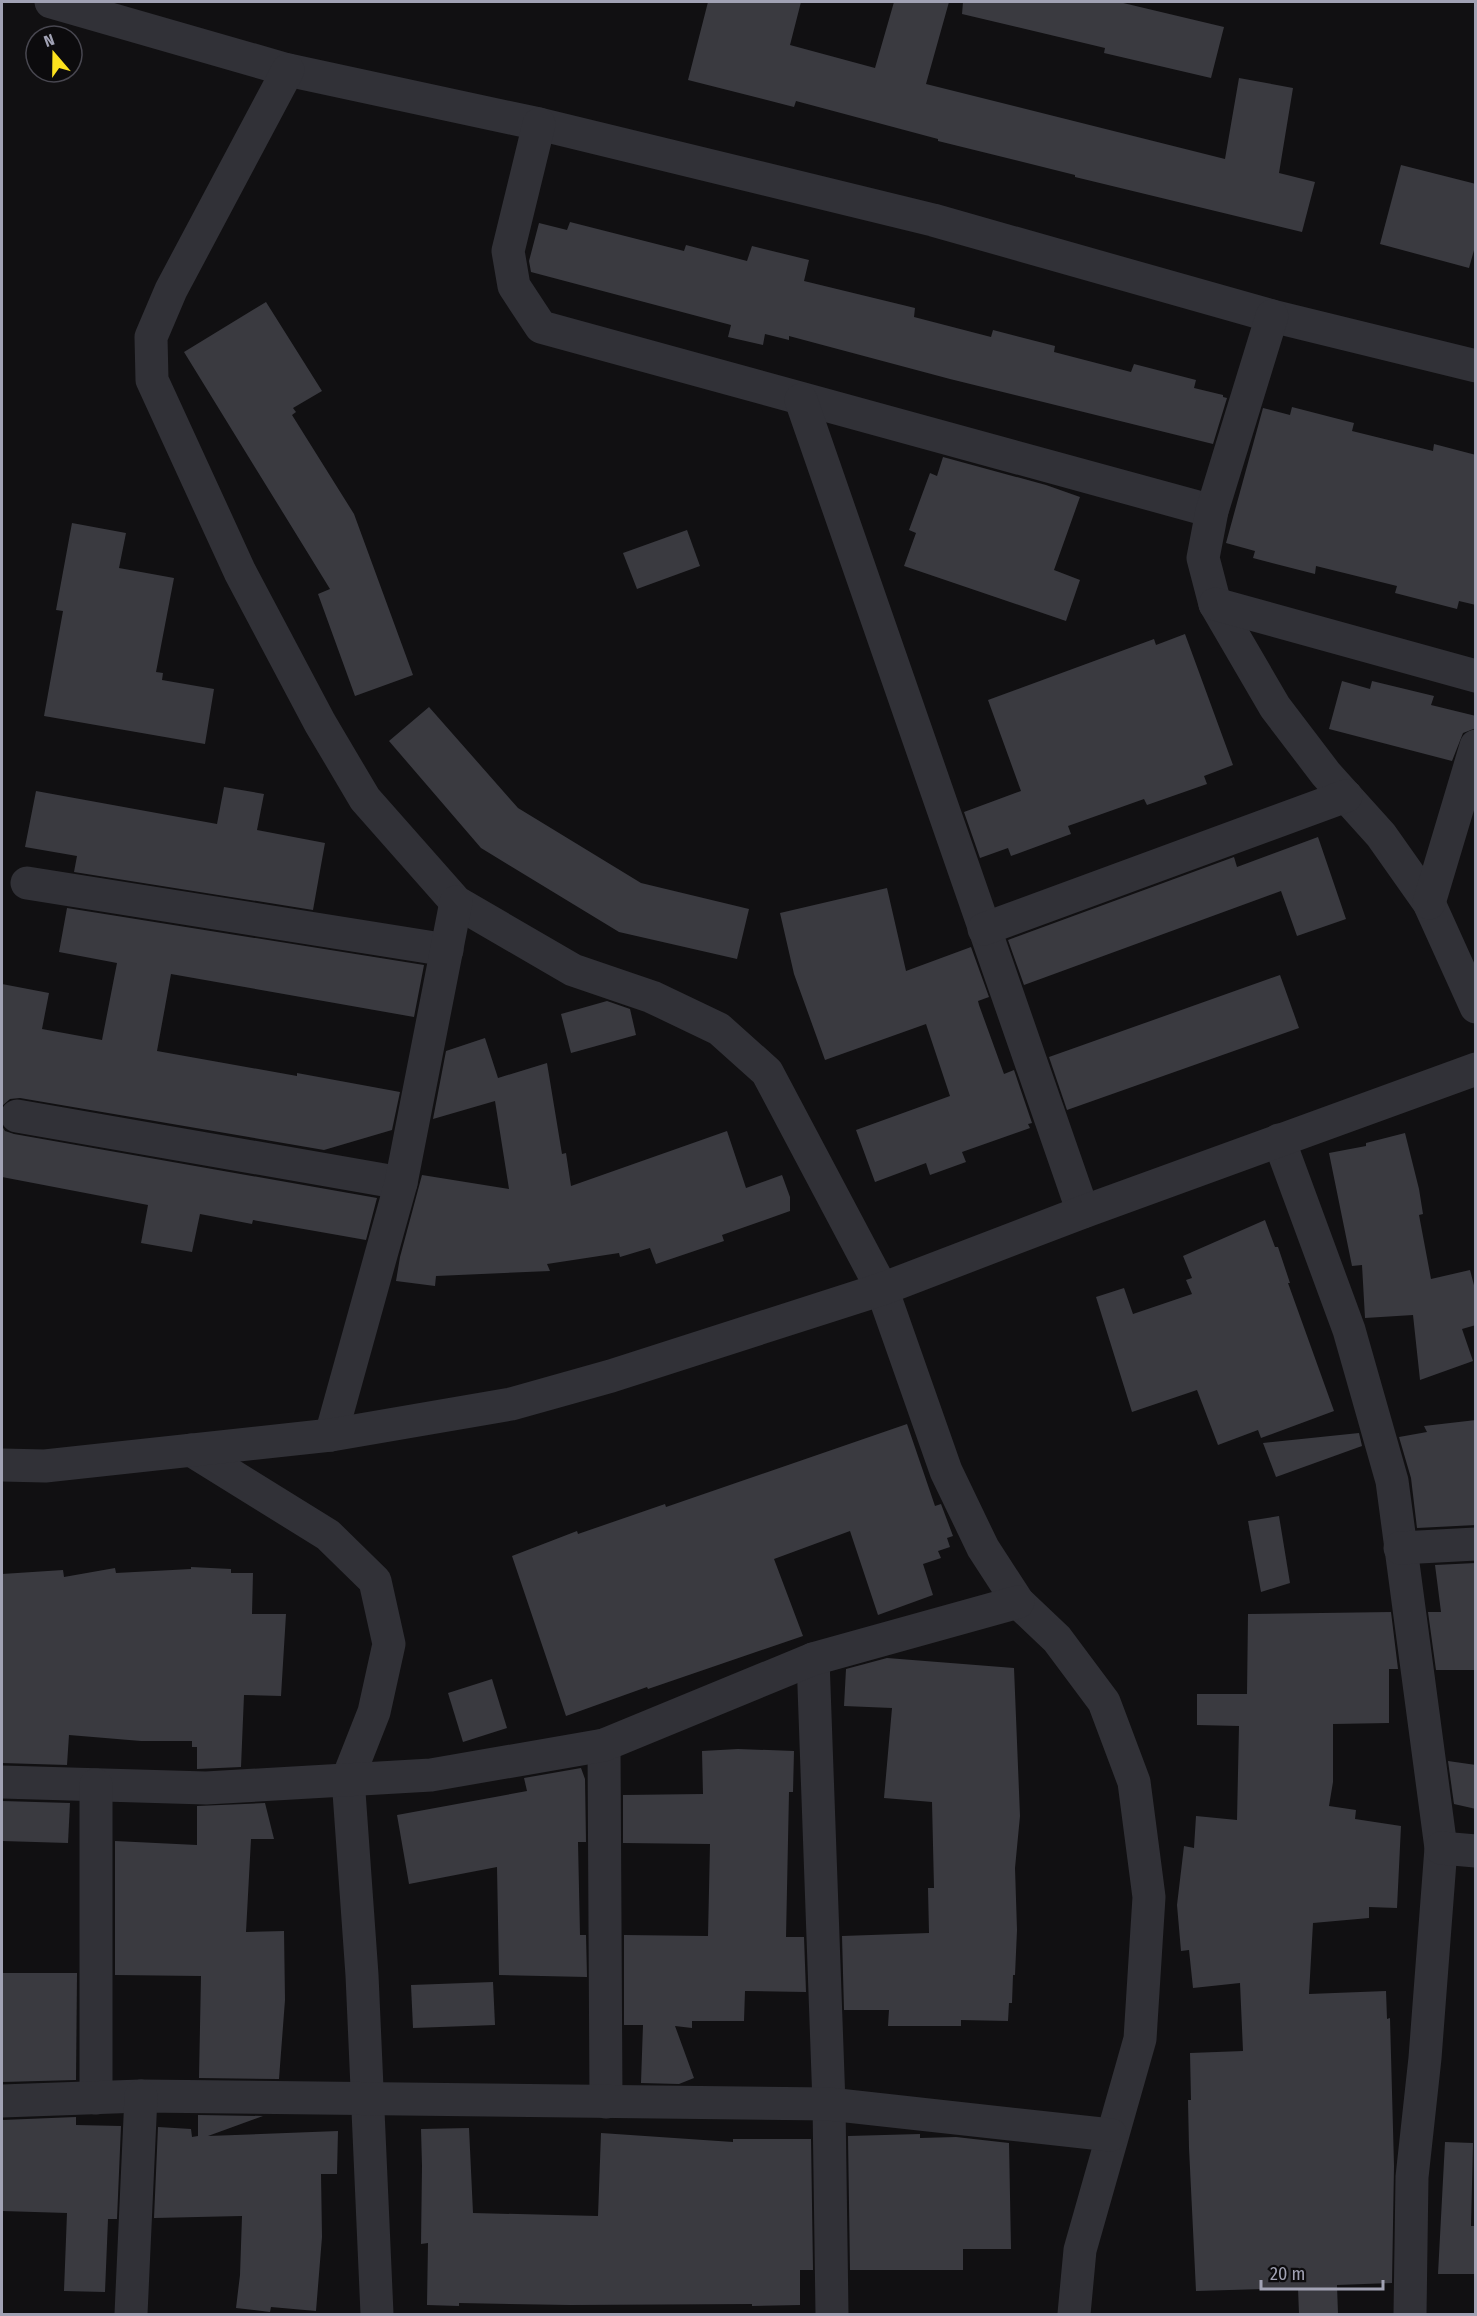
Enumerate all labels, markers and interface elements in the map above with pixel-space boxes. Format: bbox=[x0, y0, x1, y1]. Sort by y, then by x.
north arrow bbox=[24, 24, 84, 84]
text: N bbox=[41, 30, 57, 51]
scale bar bbox=[1261, 2253, 1382, 2291]
text: 20 m bbox=[1270, 2263, 1305, 2285]

